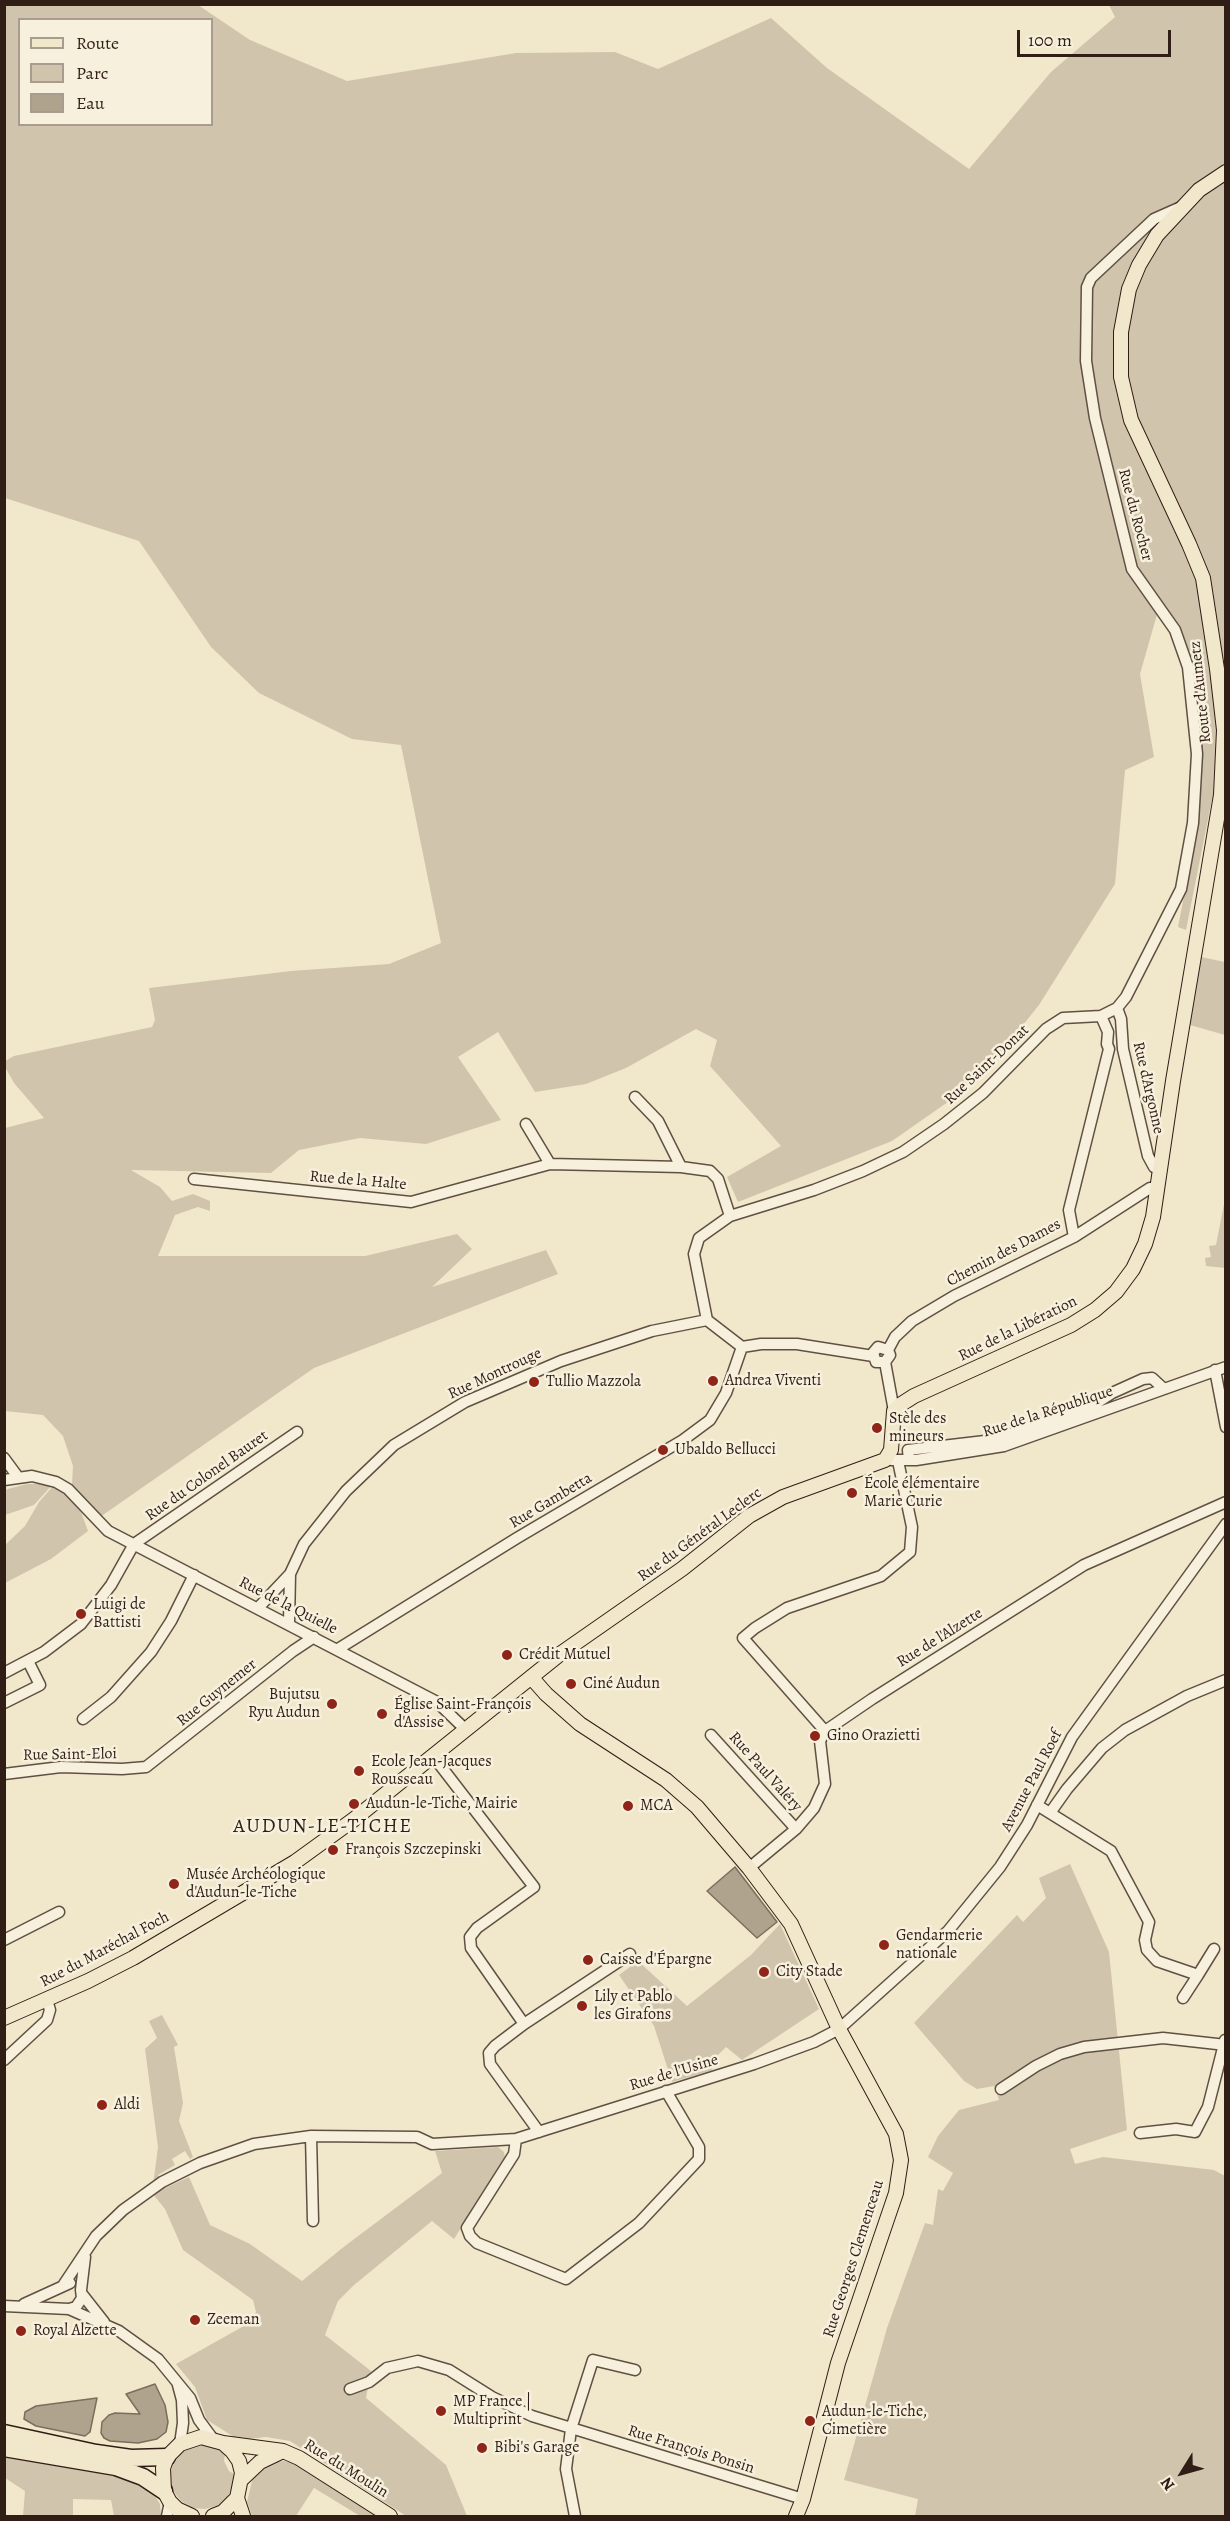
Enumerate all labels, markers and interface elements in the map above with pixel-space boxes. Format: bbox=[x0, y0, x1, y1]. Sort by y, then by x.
legend bbox=[18, 18, 213, 126]
scale bar bbox=[1020, 18, 1174, 56]
text: 100 m bbox=[1028, 28, 1072, 52]
text: Route bbox=[76, 31, 119, 55]
text: Parc bbox=[76, 61, 108, 85]
text: Eau bbox=[76, 91, 104, 115]
street label: Rue du Rocher bbox=[1113, 467, 1157, 563]
street label: Route d'Aumetz bbox=[1186, 640, 1216, 744]
street label: Rue Saint-Donat bbox=[941, 1021, 1033, 1109]
street label: Rue d'Argonne bbox=[1128, 1040, 1168, 1136]
street label: Rue de la Halte bbox=[309, 1167, 407, 1195]
street label: Chemin des Dames bbox=[944, 1215, 1064, 1291]
street label: Rue de la Libération bbox=[956, 1292, 1080, 1366]
street label: Rue Montrouge bbox=[445, 1344, 545, 1404]
place label: Andrea Viventi bbox=[725, 1371, 821, 1391]
place label: Tullio Mazzola bbox=[546, 1372, 641, 1392]
marker: Andrea Viventi bbox=[706, 1374, 720, 1388]
marker: Tullio Mazzola bbox=[527, 1375, 541, 1389]
street label: Rue de la République bbox=[980, 1382, 1116, 1442]
place label: Stèle des mineurs bbox=[889, 1409, 946, 1447]
marker: Stèle des mineurs bbox=[870, 1421, 884, 1435]
street label: Rue du Colonel Bauret bbox=[142, 1426, 272, 1526]
place label: Ubaldo Bellucci bbox=[675, 1440, 776, 1460]
marker: Ubaldo Bellucci bbox=[656, 1443, 670, 1457]
street label: Rue Gambetta bbox=[506, 1469, 596, 1533]
place label: École élémentaire Marie Curie bbox=[864, 1474, 980, 1512]
street label: Rue du Général Leclerc bbox=[634, 1484, 766, 1586]
marker: École élémentaire Marie Curie bbox=[845, 1486, 859, 1500]
street label: Rue de la Quielle bbox=[235, 1573, 341, 1639]
place label: Luigi de Battisti bbox=[93, 1595, 146, 1633]
street label: Rue de l'Alzette bbox=[894, 1604, 986, 1672]
marker: Luigi de Battisti bbox=[74, 1607, 88, 1621]
place label: Crédit Mutuel bbox=[519, 1645, 610, 1665]
marker: Crédit Mutuel bbox=[500, 1648, 514, 1662]
street label: Rue Guynemer bbox=[173, 1655, 261, 1731]
place label: Ciné Audun bbox=[583, 1674, 660, 1694]
marker: Ciné Audun bbox=[564, 1677, 578, 1691]
place label: Bujutsu Ryu Audun bbox=[248, 1685, 320, 1723]
place label: Église Saint-François d'Assise bbox=[394, 1695, 531, 1733]
marker: Bujutsu Ryu Audun bbox=[325, 1697, 339, 1711]
marker: Église Saint-François d'Assise bbox=[375, 1707, 389, 1721]
place label: Gino Orazietti bbox=[827, 1726, 920, 1746]
street label: Avenue Paul Roef bbox=[997, 1727, 1067, 1835]
street label: Rue Paul Valéry bbox=[724, 1728, 806, 1816]
marker: Gino Orazietti bbox=[808, 1729, 822, 1743]
street label: Rue Saint-Eloi bbox=[23, 1745, 117, 1765]
place label: Ecole Jean-Jacques Rousseau bbox=[371, 1752, 492, 1790]
marker: Ecole Jean-Jacques Rousseau bbox=[352, 1764, 366, 1778]
place label: Audun-le-Tiche, Mairie bbox=[366, 1794, 518, 1814]
place label: MCA bbox=[640, 1796, 673, 1816]
marker: Audun-le-Tiche, Mairie bbox=[347, 1797, 361, 1811]
marker: MCA bbox=[621, 1799, 635, 1813]
district label: AUDUN-LE-TICHE bbox=[233, 1815, 413, 1839]
place label: François Szczepinski bbox=[345, 1840, 481, 1860]
marker: François Szczepinski bbox=[326, 1843, 340, 1857]
place label: Musée Archéologique d'Audun-le-Tiche bbox=[186, 1865, 326, 1903]
marker: Musée Archéologique d'Audun-le-Tiche bbox=[167, 1877, 181, 1891]
street label: Rue du Maréchal Foch bbox=[37, 1908, 173, 1992]
place label: Gendarmerie nationale bbox=[896, 1926, 983, 1964]
marker: Gendarmerie nationale bbox=[877, 1938, 891, 1952]
place label: Caisse d'Épargne bbox=[600, 1950, 712, 1970]
marker: Caisse d'Épargne bbox=[581, 1953, 595, 1967]
place label: City Stade bbox=[776, 1962, 843, 1982]
marker: City Stade bbox=[757, 1965, 771, 1979]
place label: Lily et Pablo les Girafons bbox=[594, 1987, 672, 2025]
marker: Lily et Pablo les Girafons bbox=[575, 1999, 589, 2013]
street label: Rue de l'Usine bbox=[627, 2050, 721, 2096]
place label: Aldi bbox=[114, 2095, 140, 2115]
marker: Aldi bbox=[95, 2098, 109, 2112]
street label: Rue Georges Clemenceau bbox=[819, 2178, 889, 2340]
place label: Zeeman bbox=[207, 2310, 260, 2330]
marker: Zeeman bbox=[188, 2313, 202, 2327]
place label: Royal Alzette bbox=[33, 2321, 117, 2341]
marker: Royal Alzette bbox=[14, 2324, 28, 2338]
place label: MP France | Multiprint bbox=[453, 2392, 531, 2430]
place label: Audun-le-Tiche, Cimetière bbox=[822, 2402, 927, 2440]
marker: MP France | Multiprint bbox=[434, 2404, 448, 2418]
marker: Audun-le-Tiche, Cimetière bbox=[803, 2414, 817, 2428]
street label: Rue François Ponsin bbox=[625, 2422, 757, 2478]
street label: Rue du Moulin bbox=[300, 2435, 392, 2503]
place label: Bibi's Garage bbox=[494, 2438, 580, 2458]
marker: Bibi's Garage bbox=[475, 2441, 489, 2455]
north arrow bbox=[1152, 2443, 1212, 2503]
text: N bbox=[1155, 2473, 1180, 2495]

